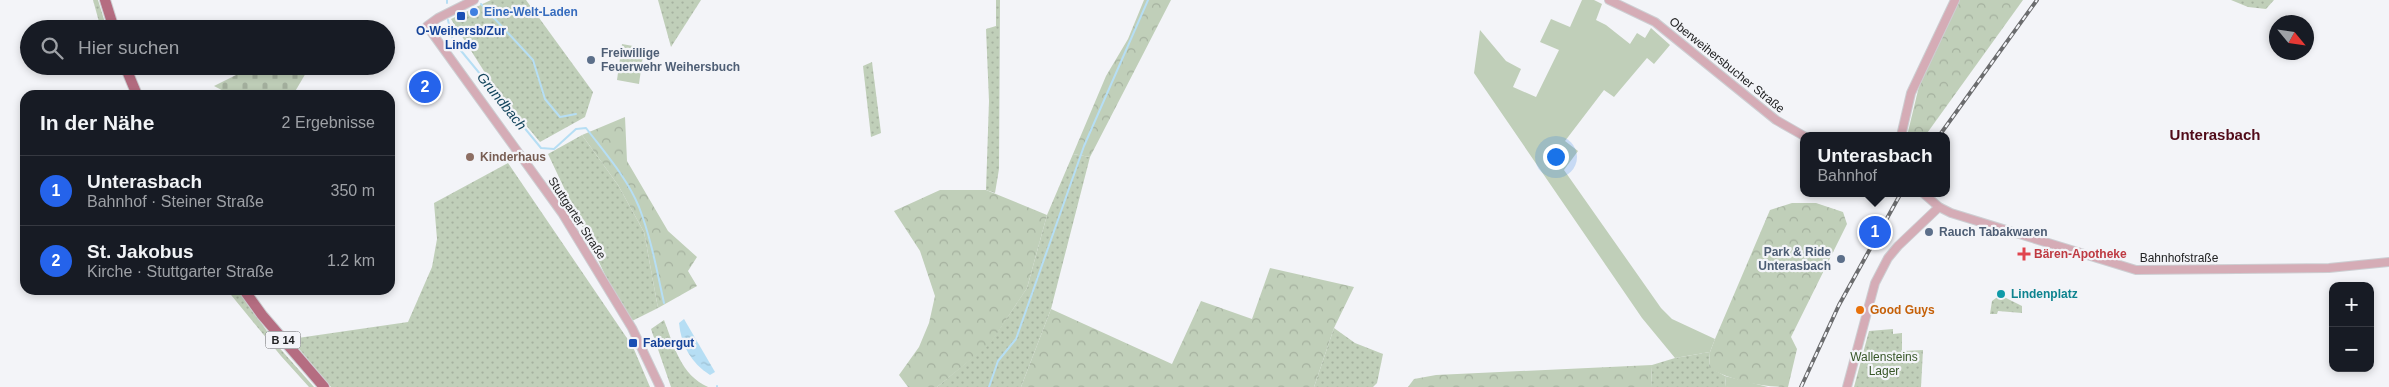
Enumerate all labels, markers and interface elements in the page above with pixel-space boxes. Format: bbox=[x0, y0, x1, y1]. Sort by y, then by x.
place label: Eine-Welt-Laden bbox=[484, 5, 578, 19]
marker: Eine-Welt-Laden bbox=[468, 6, 480, 18]
marker: O-Weihersb/Zur Linde bbox=[455, 10, 467, 22]
street label: Oberweihersbucher Straße bbox=[1667, 14, 1788, 116]
north arrow bbox=[2269, 15, 2314, 60]
search box bbox=[20, 20, 395, 75]
place label: O-Weihersb/Zur Linde bbox=[416, 24, 506, 52]
icon: search bbox=[38, 34, 66, 62]
text: Hier suchen bbox=[78, 37, 179, 58]
place label: Freiwillige Feuerwehr Weihersbuch bbox=[601, 46, 740, 74]
marker: Freiwillige Feuerwehr Weihersbuch bbox=[585, 54, 597, 66]
pin: 2 bbox=[409, 68, 441, 106]
water label: Grundbach bbox=[474, 69, 530, 133]
text: In der Nähe bbox=[40, 111, 154, 134]
text: 2 Ergebnisse bbox=[282, 114, 375, 131]
district label: Unterasbach bbox=[2170, 126, 2260, 143]
popup bbox=[1800, 132, 1950, 197]
your location bbox=[1543, 144, 1569, 170]
text: Unterasbach bbox=[1817, 145, 1933, 166]
place label: Kinderhaus bbox=[480, 150, 546, 164]
marker: Kinderhaus bbox=[464, 151, 476, 163]
text: Bahnhof bbox=[1817, 167, 1877, 184]
text: Unterasbach bbox=[87, 171, 202, 192]
street label: Stuttgarter Straße bbox=[545, 174, 609, 262]
text: 1 bbox=[52, 182, 60, 199]
text: 350 m bbox=[331, 182, 375, 199]
text: Bahnhof · Steiner Straße bbox=[87, 193, 264, 210]
pin: 1 bbox=[1859, 213, 1891, 251]
place label: Rauch Tabakwaren bbox=[1939, 225, 2047, 239]
marker: Rauch Tabakwaren bbox=[1923, 226, 1935, 238]
text: St. Jakobus bbox=[87, 241, 194, 262]
place label: Park & Ride Unterasbach bbox=[1758, 245, 1831, 273]
place label: Bären-Apotheke bbox=[2034, 247, 2127, 261]
marker: Bären-Apotheke bbox=[2018, 248, 2030, 260]
street label: Bahnhofstraße bbox=[2140, 251, 2219, 265]
text: 2 bbox=[52, 252, 60, 269]
text: 1.2 km bbox=[327, 252, 375, 269]
marker: Park & Ride Unterasbach bbox=[1835, 253, 1847, 265]
text: Kirche · Stuttgarter Straße bbox=[87, 263, 274, 280]
map controls bbox=[2329, 282, 2374, 372]
button: + bbox=[2329, 282, 2374, 327]
place label: Lindenplatz bbox=[2011, 287, 2078, 301]
marker: Lindenplatz bbox=[1995, 288, 2007, 300]
place label: Good Guys bbox=[1870, 303, 1935, 317]
marker: Good Guys bbox=[1854, 304, 1866, 316]
button: − bbox=[2329, 327, 2374, 372]
road number: B 14 bbox=[266, 332, 300, 348]
place label: Fabergut bbox=[643, 336, 694, 350]
marker: Fabergut bbox=[627, 337, 639, 349]
park label: Wallensteins Lager bbox=[1850, 350, 1918, 378]

